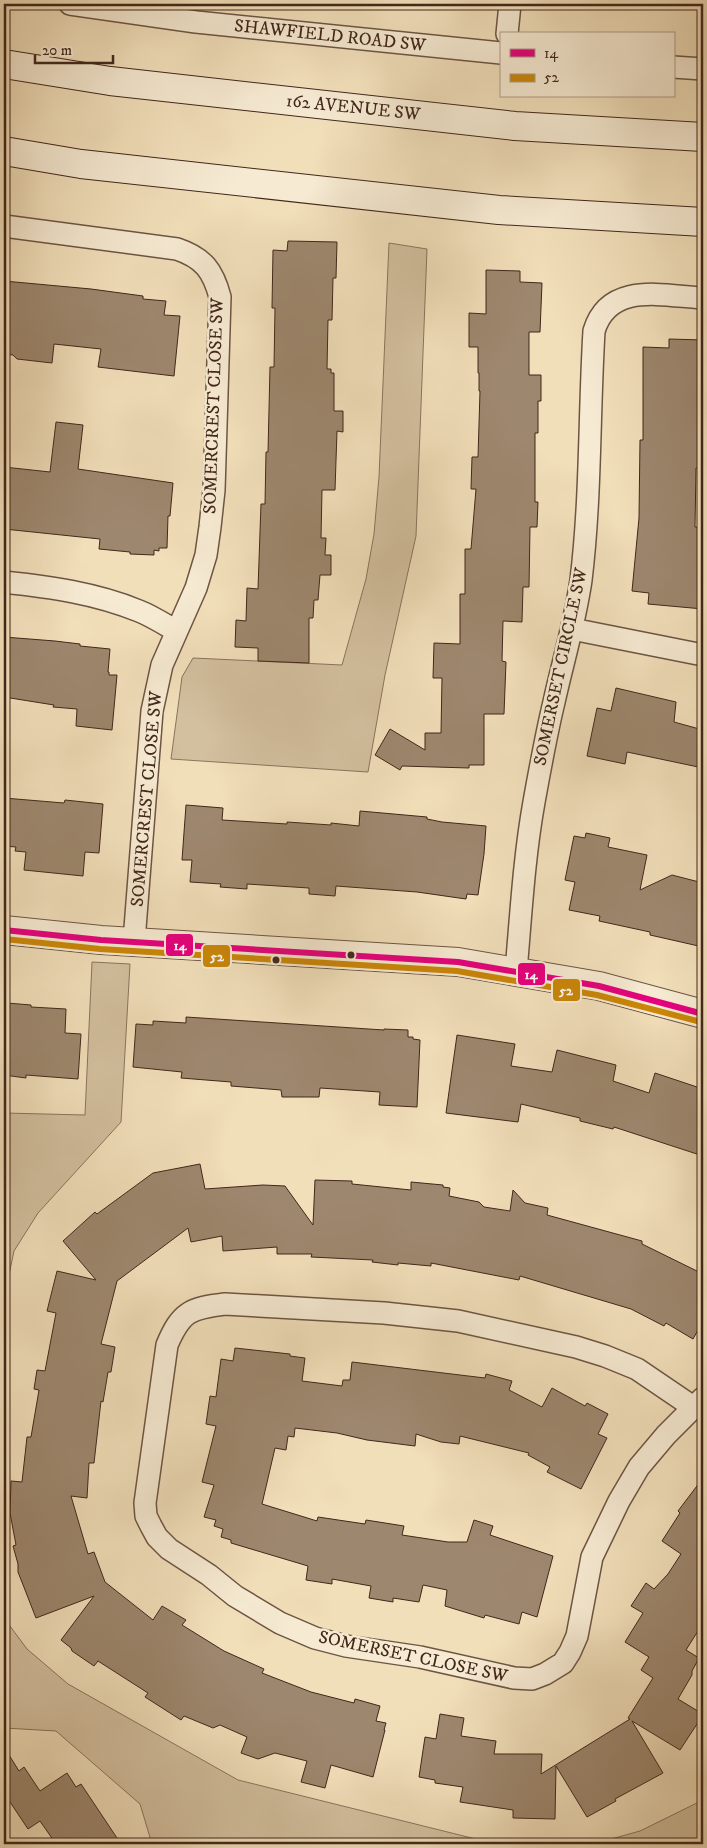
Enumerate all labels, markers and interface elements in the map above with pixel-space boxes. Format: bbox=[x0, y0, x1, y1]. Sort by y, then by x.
street label: SHAWFIELD ROAD SW bbox=[233, 15, 427, 57]
scale bar bbox=[35, 32, 112, 64]
legend bbox=[500, 32, 674, 98]
text: 20 m bbox=[42, 41, 72, 60]
text: 14 bbox=[544, 44, 559, 63]
text: 52 bbox=[544, 68, 559, 87]
street label: 162 AVENUE SW bbox=[285, 90, 422, 126]
street label: SOMERCREST CLOSE SW bbox=[199, 297, 229, 514]
street label: SOMERSET CIRCLE SW bbox=[529, 566, 593, 768]
street label: SOMERCREST CLOSE SW bbox=[127, 690, 167, 908]
line badge: 14 bbox=[165, 933, 194, 957]
text: 14 bbox=[173, 937, 188, 955]
line badge: 52 bbox=[202, 944, 231, 968]
text: 52 bbox=[209, 948, 225, 966]
unlabelled marker bbox=[346, 950, 356, 960]
unlabelled marker bbox=[271, 955, 281, 965]
line badge: 14 bbox=[517, 962, 546, 986]
text: 14 bbox=[524, 966, 539, 984]
line badge: 52 bbox=[552, 978, 581, 1002]
text: 52 bbox=[558, 982, 574, 1000]
street label: SOMERSET CLOSE SW bbox=[317, 1626, 510, 1688]

